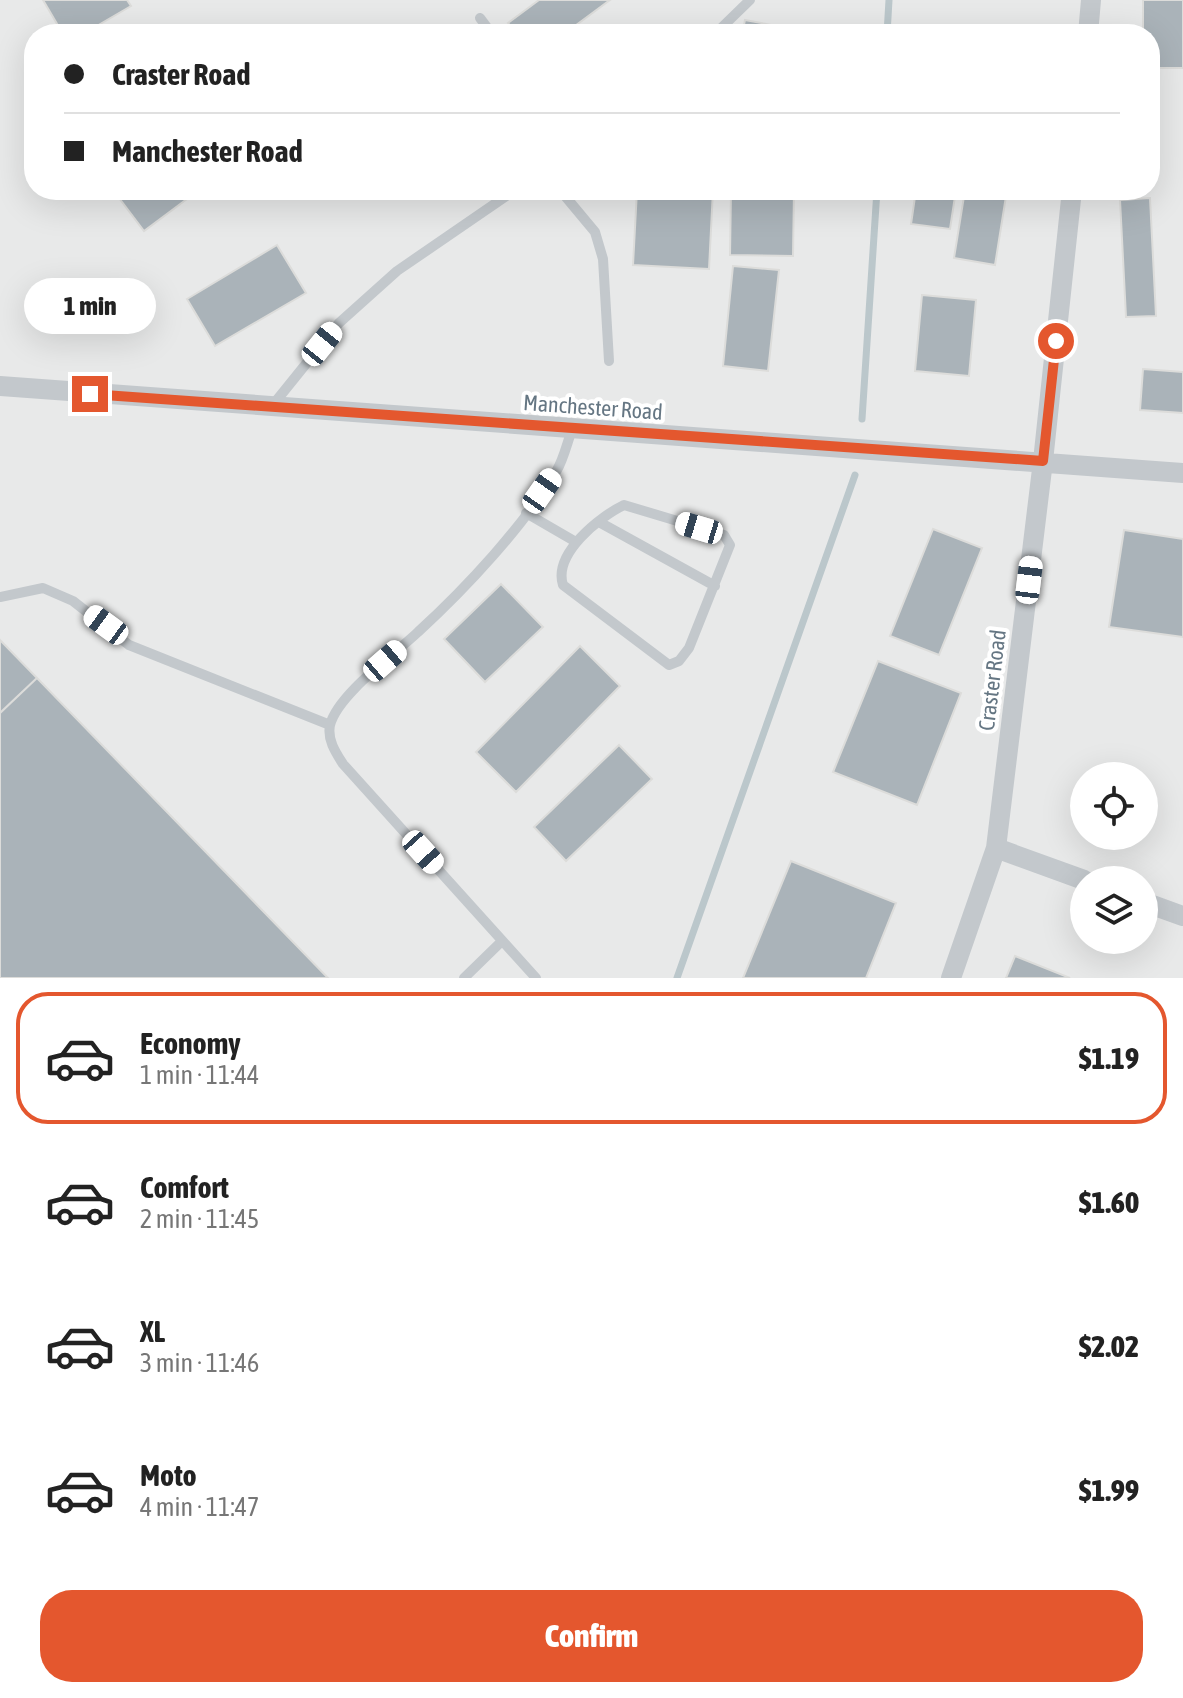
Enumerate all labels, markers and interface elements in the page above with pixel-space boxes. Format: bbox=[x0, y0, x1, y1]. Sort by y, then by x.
text: Craster Road bbox=[112, 57, 250, 91]
text: Manchester Road bbox=[112, 134, 303, 168]
callout: 1 min bbox=[24, 278, 156, 334]
text: 1 min bbox=[63, 291, 117, 321]
car bbox=[298, 318, 346, 370]
route start bbox=[1038, 323, 1074, 359]
route end bbox=[72, 376, 108, 412]
street label: Manchester Road bbox=[522, 389, 664, 425]
car bbox=[518, 464, 566, 518]
car bbox=[673, 510, 725, 546]
car bbox=[1014, 555, 1044, 605]
car bbox=[80, 601, 132, 649]
street label: Craster Road bbox=[973, 628, 1011, 732]
car bbox=[359, 636, 411, 686]
map controls bbox=[1070, 762, 1158, 954]
button: locate bbox=[1070, 762, 1158, 850]
car bbox=[398, 826, 448, 878]
button: layers bbox=[1070, 866, 1158, 954]
icon: car bbox=[44, 1022, 116, 1094]
text: Economy bbox=[140, 1026, 241, 1060]
text: $1.19 bbox=[1079, 1041, 1139, 1075]
text: 1 min · 11:44 bbox=[140, 1060, 259, 1090]
icon: car bbox=[44, 1166, 116, 1238]
text: Comfort bbox=[140, 1170, 229, 1204]
text: $1.60 bbox=[1079, 1185, 1139, 1219]
text: 2 min · 11:45 bbox=[140, 1204, 259, 1234]
icon: car bbox=[44, 1310, 116, 1382]
text: XL bbox=[140, 1314, 165, 1348]
text: $2.02 bbox=[1079, 1329, 1139, 1363]
text: 3 min · 11:46 bbox=[140, 1348, 259, 1378]
icon: car bbox=[44, 1454, 116, 1526]
text: Moto bbox=[140, 1458, 197, 1492]
text: $1.99 bbox=[1079, 1473, 1139, 1507]
text: 4 min · 11:47 bbox=[140, 1492, 259, 1522]
button: Confirm bbox=[40, 1590, 1143, 1682]

